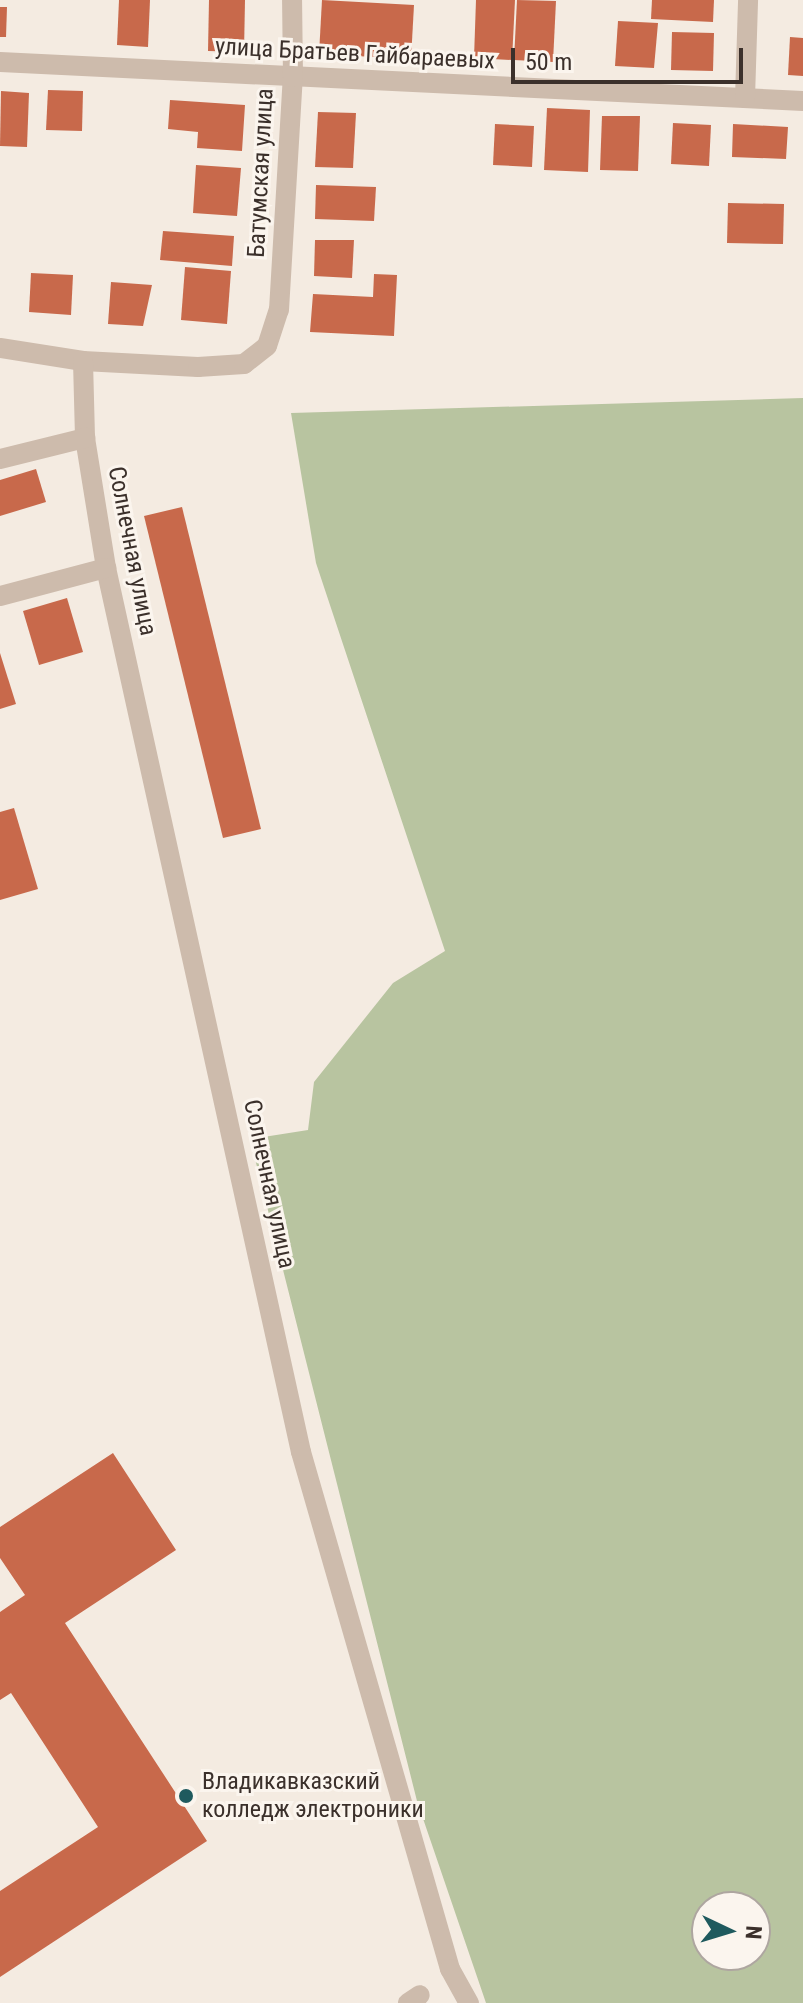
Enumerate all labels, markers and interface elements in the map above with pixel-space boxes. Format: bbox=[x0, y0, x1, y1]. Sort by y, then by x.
street label: улица Братьев Гайбараевых bbox=[214, 32, 496, 76]
scale bar bbox=[515, 32, 747, 82]
text: 50 m bbox=[525, 48, 572, 76]
street label: Батумская улица bbox=[242, 88, 280, 258]
street label: Солнечная улица bbox=[101, 464, 163, 638]
street label: Солнечная улица bbox=[237, 1097, 301, 1271]
place label: Владикавказский колледж электроники bbox=[202, 1768, 424, 1824]
marker: Владикавказский колледж электроники bbox=[177, 1787, 195, 1805]
north arrow bbox=[691, 1891, 771, 1971]
text: N bbox=[741, 1925, 766, 1940]

